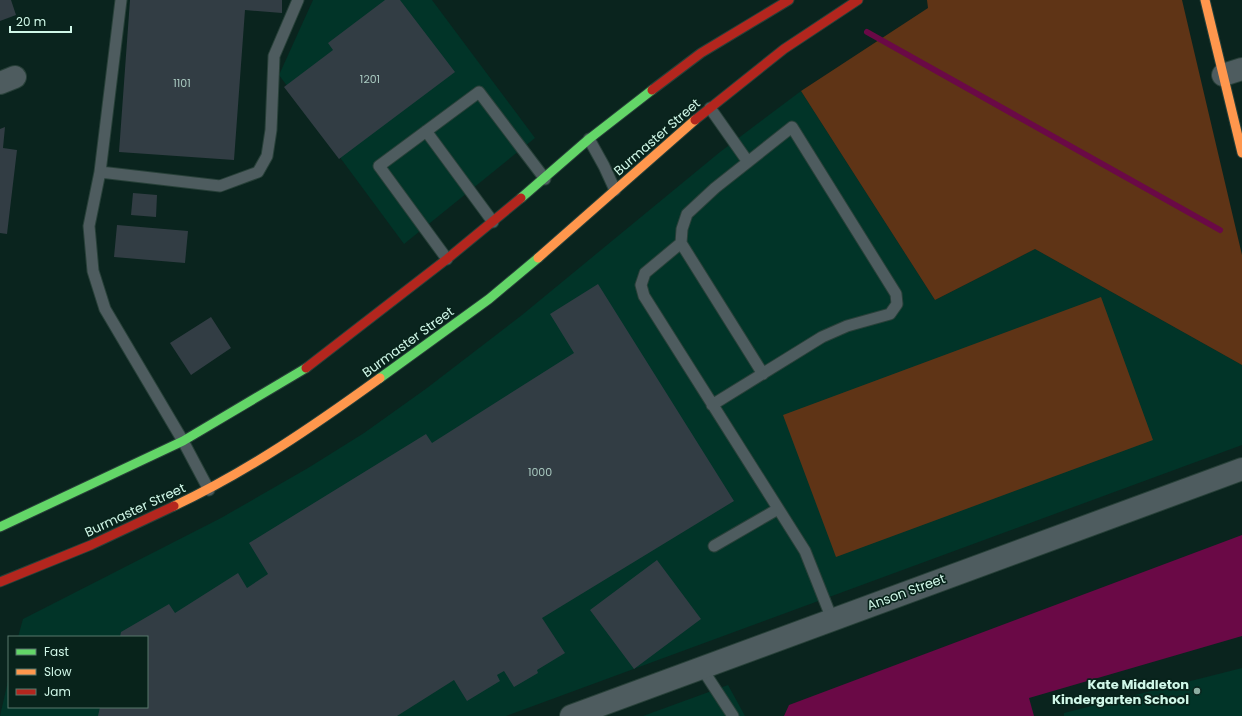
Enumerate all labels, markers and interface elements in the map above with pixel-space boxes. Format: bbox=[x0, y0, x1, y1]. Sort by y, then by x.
scale bar bbox=[10, 8, 71, 34]
text: 20 m bbox=[16, 13, 46, 30]
house number: 1201 bbox=[360, 71, 380, 87]
house number: 1101 bbox=[173, 75, 191, 91]
street label: Burmaster Street bbox=[610, 94, 705, 180]
street label: Burmaster Street bbox=[358, 302, 458, 382]
house number: 1000 bbox=[528, 464, 552, 480]
street label: Burmaster Street bbox=[81, 478, 189, 542]
street label: Anson Street bbox=[864, 569, 948, 615]
legend bbox=[8, 636, 148, 708]
text: Fast bbox=[44, 643, 69, 660]
text: Slow bbox=[44, 663, 72, 680]
place label: Kate Middleton Kindergarten School bbox=[1052, 675, 1189, 709]
text: Jam bbox=[44, 683, 71, 700]
marker: Kate Middleton Kindergarten School bbox=[1192, 686, 1202, 696]

